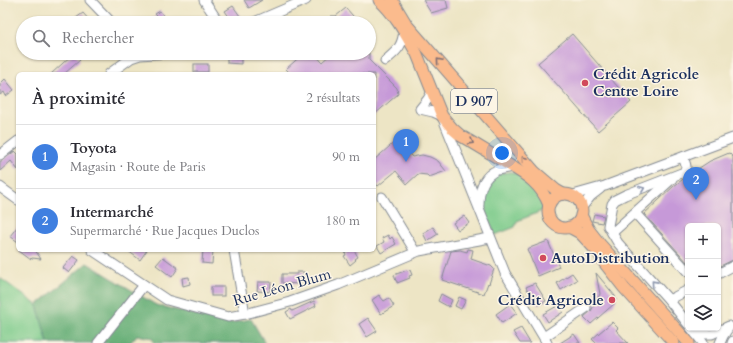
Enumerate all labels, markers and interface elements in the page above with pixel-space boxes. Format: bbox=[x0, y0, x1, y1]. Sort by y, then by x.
search box bbox=[16, 16, 376, 60]
icon: search bbox=[30, 27, 52, 49]
text: Rechercher bbox=[62, 28, 134, 48]
one-way arrow bbox=[436, 58, 443, 65]
place label: Crédit Agricole Centre Loire bbox=[593, 64, 699, 101]
marker: Crédit Agricole Centre Loire bbox=[580, 78, 590, 88]
text: À proximité bbox=[32, 87, 126, 110]
text: 2 résultats bbox=[306, 89, 360, 107]
road number: D 907 bbox=[451, 89, 497, 113]
pin: 1 bbox=[393, 129, 419, 162]
one-way arrow bbox=[467, 137, 474, 144]
text: Toyota bbox=[70, 138, 117, 158]
your location bbox=[492, 143, 512, 163]
text: 1 bbox=[42, 148, 48, 166]
text: 90 m bbox=[332, 148, 360, 166]
one-way arrow bbox=[521, 156, 528, 164]
text: Magasin · Route de Paris bbox=[70, 158, 205, 176]
pin: 2 bbox=[683, 167, 709, 200]
one-way arrow bbox=[638, 185, 645, 193]
text: Intermarché bbox=[70, 202, 154, 222]
text: 2 bbox=[42, 212, 48, 230]
text: 180 m bbox=[326, 212, 360, 230]
text: Supermarché · Rue Jacques Duclos bbox=[70, 222, 259, 240]
map controls bbox=[685, 223, 721, 331]
button: + bbox=[685, 223, 721, 259]
place label: AutoDistribution bbox=[551, 248, 670, 268]
marker: AutoDistribution bbox=[538, 253, 548, 263]
button: − bbox=[685, 259, 721, 295]
street label: Rue Léon Blum bbox=[231, 263, 334, 311]
one-way arrow bbox=[651, 280, 658, 288]
place label: Crédit Agricole bbox=[498, 290, 604, 310]
marker: Crédit Agricole bbox=[607, 295, 617, 305]
button: layers bbox=[685, 295, 721, 331]

